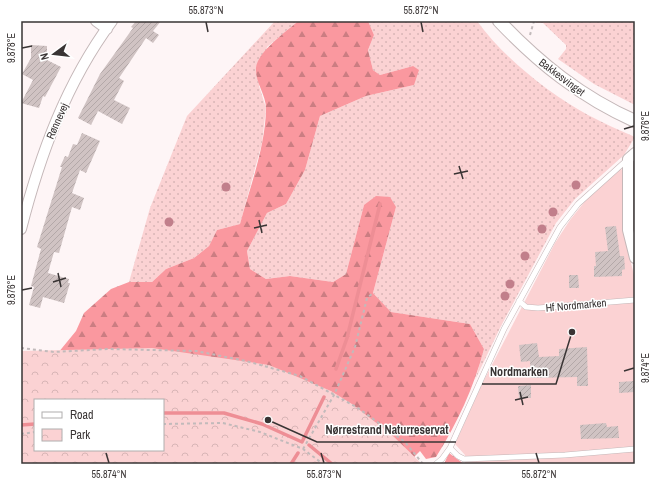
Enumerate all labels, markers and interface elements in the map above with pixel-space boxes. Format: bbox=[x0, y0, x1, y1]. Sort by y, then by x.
text: 55.873°N bbox=[189, 4, 224, 17]
text: 55.872°N bbox=[404, 4, 439, 17]
text: 9.878°E bbox=[5, 33, 18, 63]
north arrow bbox=[34, 34, 74, 74]
text: N bbox=[37, 52, 52, 62]
street label: Bakkesvinget bbox=[536, 55, 588, 99]
street label: Rønnevej bbox=[43, 101, 71, 141]
text: 9.876°E bbox=[639, 111, 652, 141]
text: 9.876°E bbox=[5, 275, 18, 305]
street label: Hf Nordmarken bbox=[545, 295, 607, 315]
text: 9.874°E bbox=[639, 353, 652, 383]
callout: Nordmarken bbox=[482, 360, 556, 384]
text: Nordmarken bbox=[490, 364, 548, 380]
legend bbox=[34, 399, 164, 451]
text: Road bbox=[70, 407, 94, 423]
callout: Nørrestrand Naturreservat bbox=[317, 418, 456, 442]
text: Nørrestrand Naturreservat bbox=[325, 422, 449, 438]
text: Park bbox=[70, 427, 90, 443]
text: 55.874°N bbox=[92, 468, 127, 481]
text: 55.873°N bbox=[307, 468, 342, 481]
text: 55.872°N bbox=[522, 468, 557, 481]

